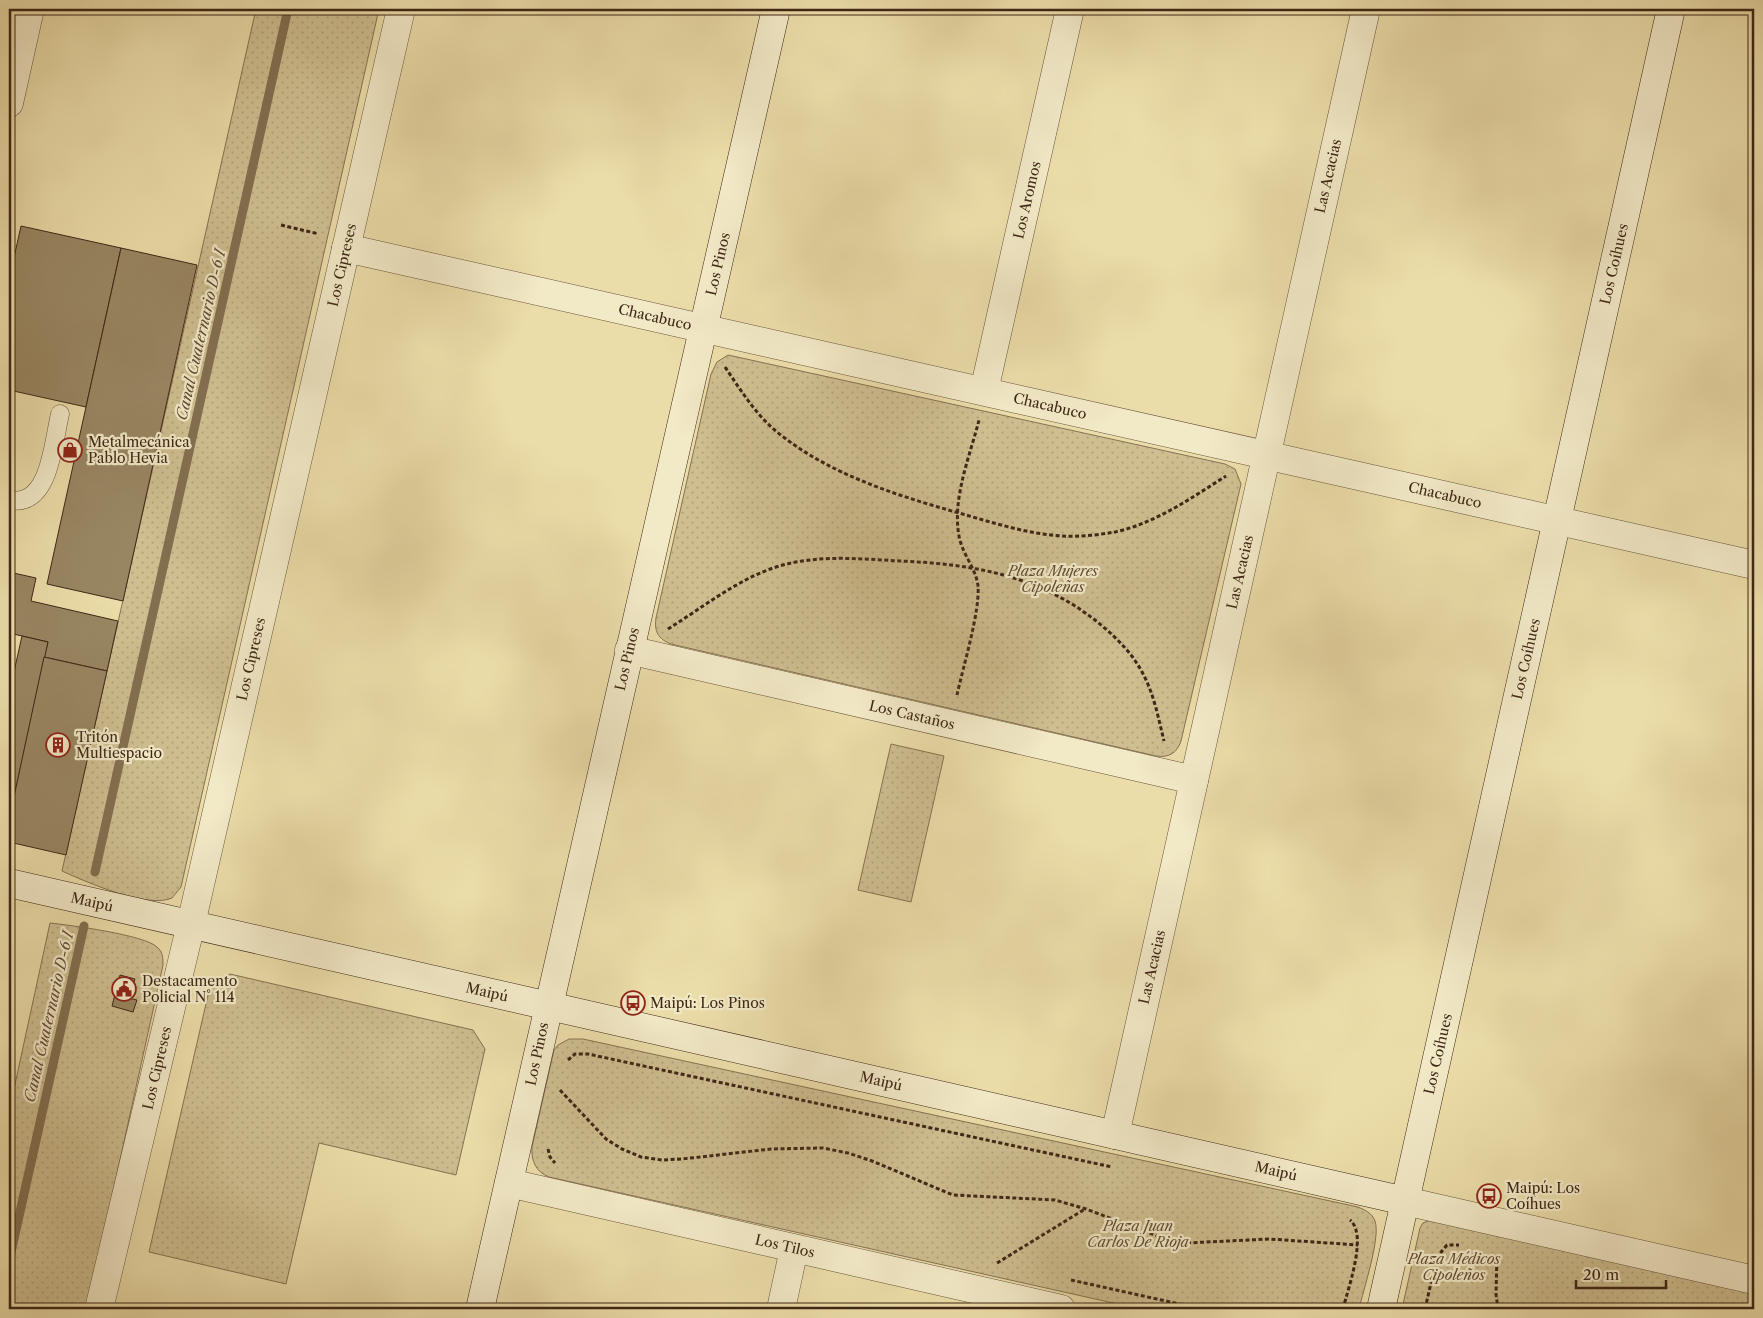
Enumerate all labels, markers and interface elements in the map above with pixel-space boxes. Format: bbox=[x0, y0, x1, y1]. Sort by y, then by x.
street label: Las Acacias bbox=[1311, 137, 1345, 215]
street label: Los Aromos bbox=[1009, 159, 1045, 241]
street label: Los Cipreses bbox=[324, 222, 360, 308]
street label: Los Coíhues bbox=[1596, 222, 1632, 306]
street label: Los Pinos bbox=[702, 231, 734, 297]
water label: Canal Cuaternario D-6 I bbox=[172, 245, 230, 422]
street label: Chacabuco bbox=[617, 300, 693, 334]
street label: Chacabuco bbox=[1012, 389, 1088, 423]
place label: Metalmecánica Pablo Hevia bbox=[88, 433, 190, 467]
shop icon: Metalmecánica Pablo Hevia bbox=[57, 437, 83, 463]
street label: Chacabuco bbox=[1407, 478, 1483, 512]
street label: Las Acacias bbox=[1223, 533, 1257, 611]
park label: Plaza Mujeres Cipoleñas bbox=[1007, 562, 1099, 596]
street label: Los Cipreses bbox=[233, 616, 269, 702]
street label: Los Coíhues bbox=[1508, 617, 1544, 701]
street label: Los Pinos bbox=[611, 626, 643, 692]
street label: Los Castaños bbox=[867, 696, 957, 734]
place label: Tritón Multiespacio bbox=[76, 728, 162, 762]
building icon: Tritón Multiespacio bbox=[45, 732, 71, 758]
street label: Maipú bbox=[69, 888, 115, 916]
water label: Canal Cuaternario D-6 I bbox=[20, 927, 78, 1104]
street label: Las Acacias bbox=[1135, 928, 1169, 1006]
place label: Destacamento Policial N° 114 bbox=[142, 972, 237, 1006]
public building icon: Destacamento Policial N° 114 bbox=[111, 976, 137, 1002]
street label: Maipú bbox=[464, 978, 510, 1006]
bus stop icon: Maipú: Los Pinos bbox=[620, 990, 646, 1016]
place label: Maipú: Los Pinos bbox=[650, 994, 765, 1012]
street label: Los Coíhues bbox=[1420, 1012, 1456, 1096]
street label: Los Pinos bbox=[521, 1021, 553, 1087]
street label: Los Cipreses bbox=[139, 1025, 175, 1111]
street label: Maipú bbox=[858, 1067, 904, 1095]
street label: Maipú bbox=[1253, 1157, 1299, 1185]
place label: Maipú: Los Coíhues bbox=[1506, 1179, 1580, 1213]
bus stop icon: Maipú: Los Coíhues bbox=[1476, 1183, 1502, 1209]
park label: Plaza Juan Carlos De Rioja bbox=[1087, 1217, 1189, 1251]
street label: Los Tilos bbox=[753, 1230, 817, 1262]
park label: Plaza Médicos Cipoleños bbox=[1407, 1250, 1501, 1284]
scale bar bbox=[1576, 1258, 1666, 1290]
text: 20 m bbox=[1583, 1265, 1619, 1284]

